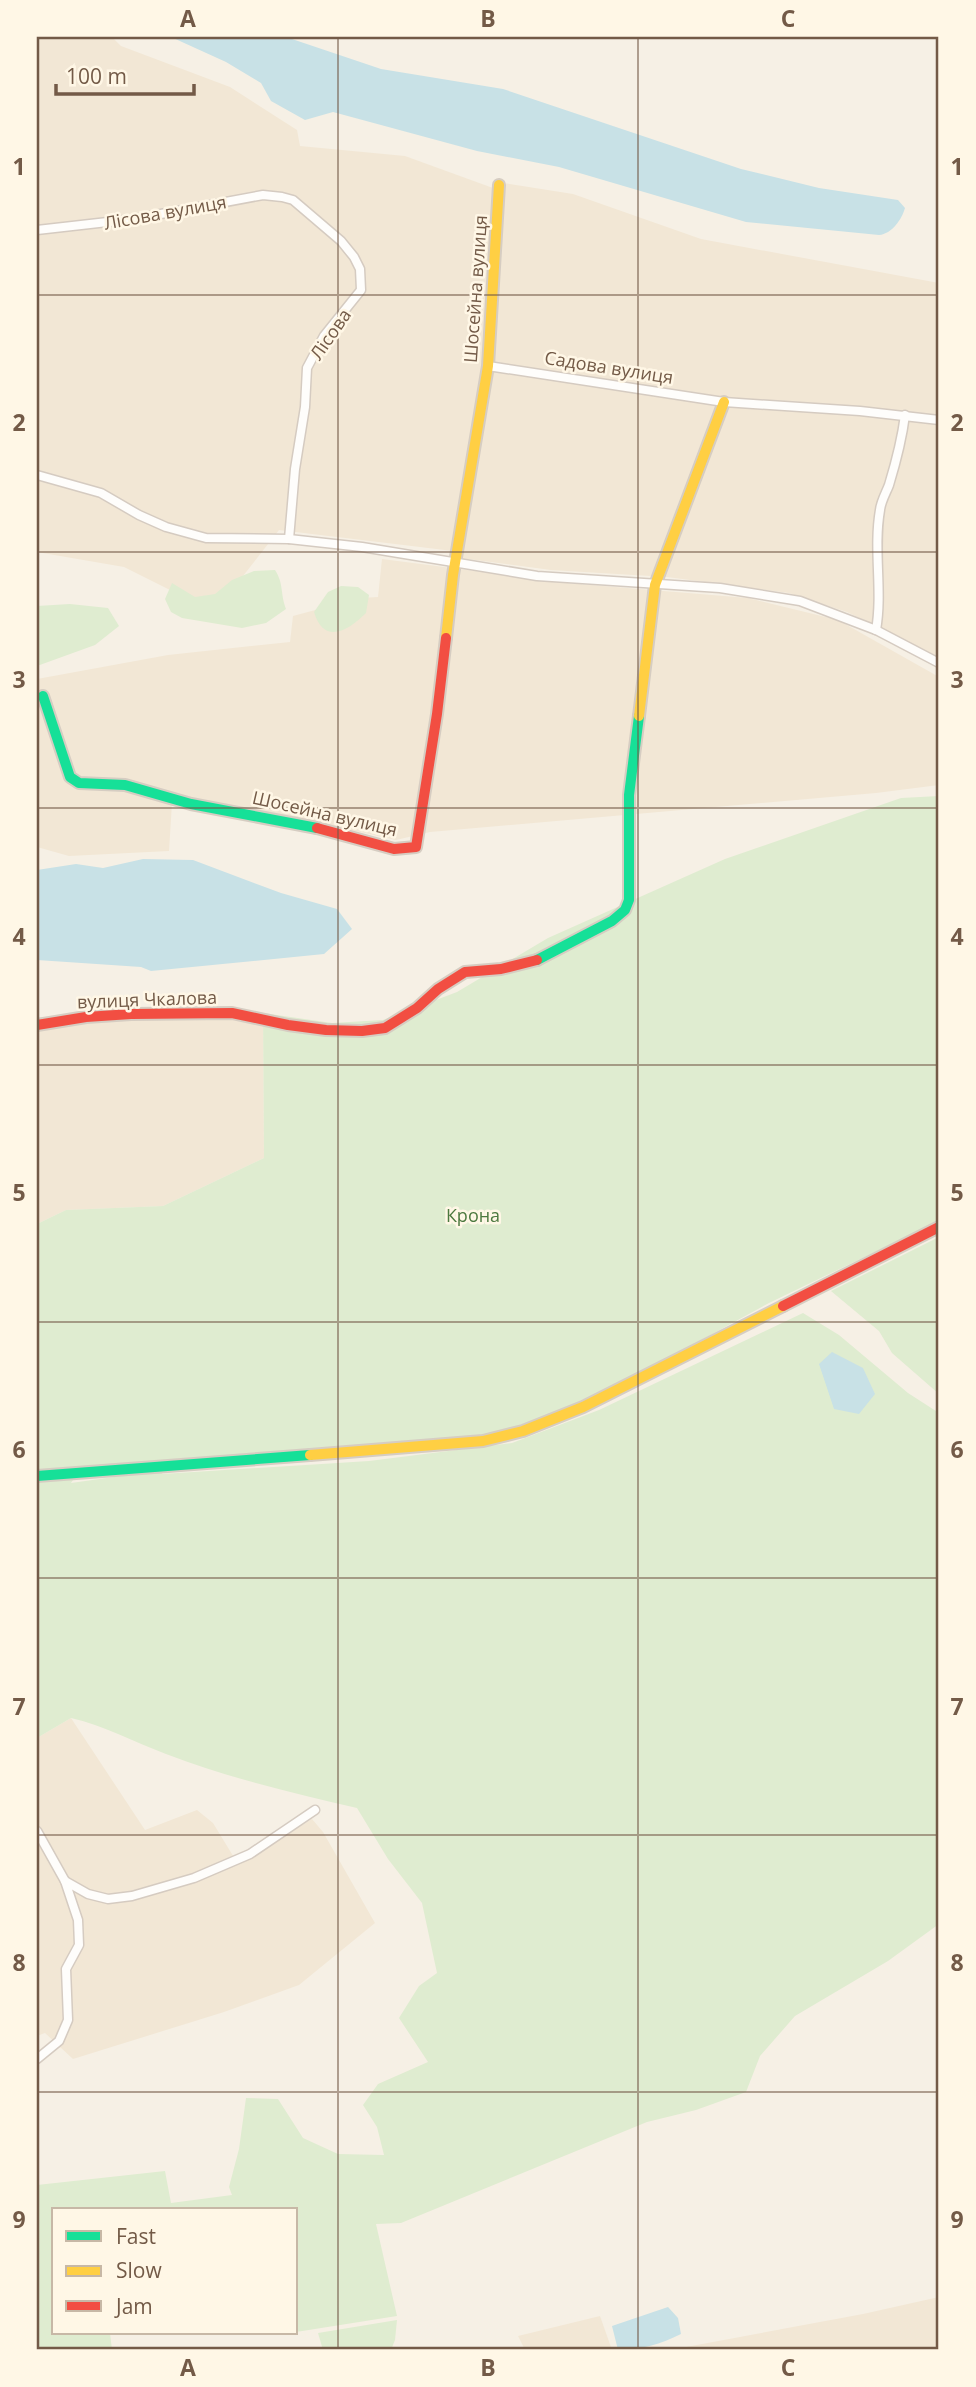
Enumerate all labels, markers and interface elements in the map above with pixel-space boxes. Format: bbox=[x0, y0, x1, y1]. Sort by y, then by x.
text: A bbox=[180, 2, 196, 34]
text: B bbox=[480, 2, 496, 34]
text: C bbox=[781, 2, 795, 34]
scale bar bbox=[56, 52, 194, 96]
text: 100 m bbox=[66, 62, 127, 90]
text: 1 bbox=[12, 150, 26, 182]
text: 1 bbox=[950, 150, 964, 182]
street label: Лісова вулиця bbox=[102, 189, 228, 235]
street label: Шосейна вулиця bbox=[458, 214, 492, 364]
street label: Лісова bbox=[304, 304, 356, 364]
street label: Садова вулиця bbox=[543, 345, 675, 389]
text: 2 bbox=[12, 406, 26, 438]
text: 2 bbox=[950, 406, 964, 438]
text: 3 bbox=[12, 663, 26, 695]
text: 3 bbox=[950, 663, 964, 695]
street label: Шосейна вулиця bbox=[250, 785, 400, 841]
text: 4 bbox=[12, 920, 26, 952]
text: 4 bbox=[950, 920, 964, 952]
street label: вулиця Чкалова bbox=[76, 985, 218, 1013]
text: 5 bbox=[12, 1176, 26, 1208]
text: 5 bbox=[950, 1176, 964, 1208]
park label: Крона bbox=[446, 1203, 500, 1227]
text: 6 bbox=[12, 1433, 26, 1465]
text: 6 bbox=[950, 1433, 964, 1465]
text: 7 bbox=[12, 1690, 26, 1722]
text: 7 bbox=[950, 1690, 964, 1722]
text: 8 bbox=[12, 1946, 26, 1978]
text: 8 bbox=[950, 1946, 964, 1978]
text: 9 bbox=[12, 2203, 26, 2235]
text: 9 bbox=[950, 2203, 964, 2235]
legend bbox=[52, 2208, 298, 2334]
text: Fast bbox=[116, 2222, 156, 2250]
text: Slow bbox=[116, 2256, 162, 2284]
text: Jam bbox=[114, 2292, 153, 2320]
text: A bbox=[180, 2351, 196, 2383]
text: B bbox=[480, 2351, 496, 2383]
text: C bbox=[781, 2351, 795, 2383]

